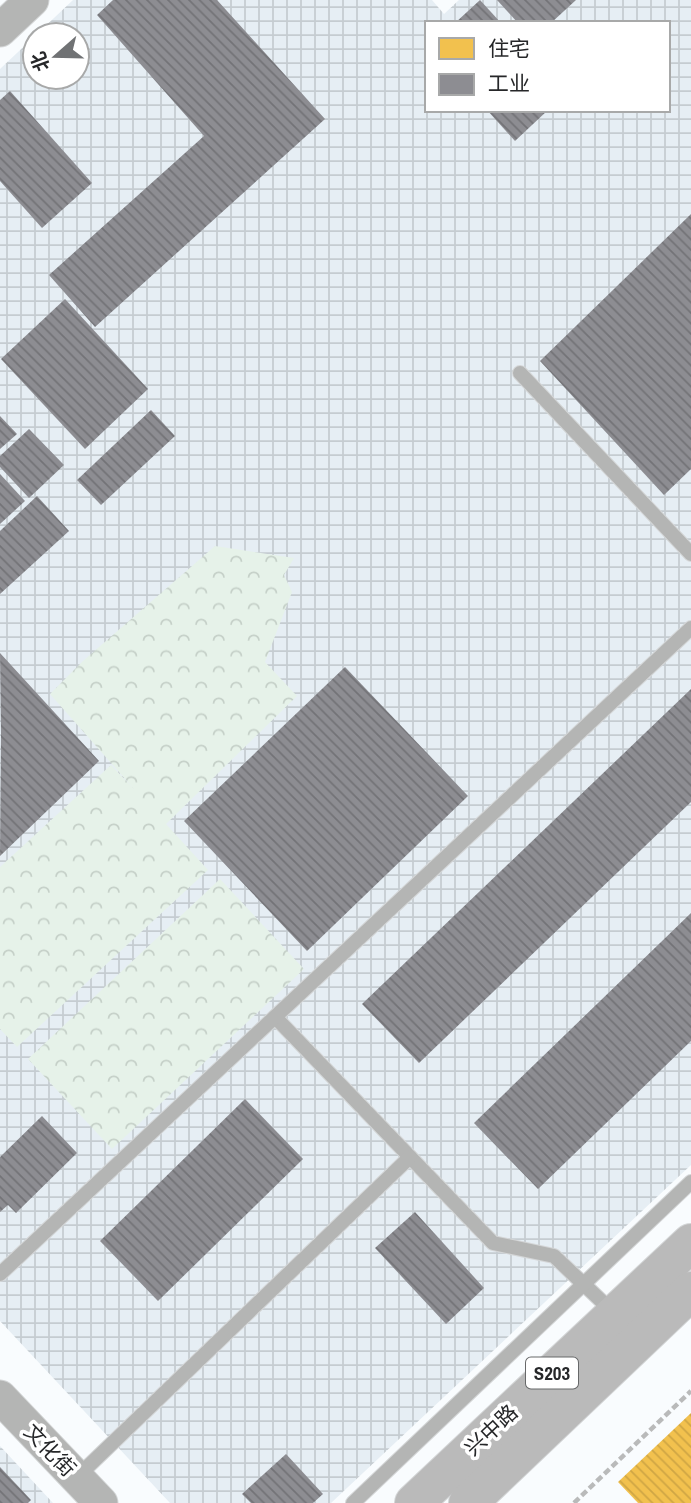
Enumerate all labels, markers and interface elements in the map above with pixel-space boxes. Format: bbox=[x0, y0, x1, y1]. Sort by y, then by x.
north arrow bbox=[21, 21, 91, 91]
legend bbox=[425, 21, 670, 112]
text: 住宅 bbox=[488, 34, 530, 63]
text: 北 bbox=[25, 48, 55, 75]
text: 工业 bbox=[488, 69, 530, 98]
road number: S203 bbox=[526, 1358, 578, 1388]
street label: 兴中路 bbox=[458, 1398, 524, 1462]
street label: 文化街 bbox=[18, 1417, 82, 1483]

